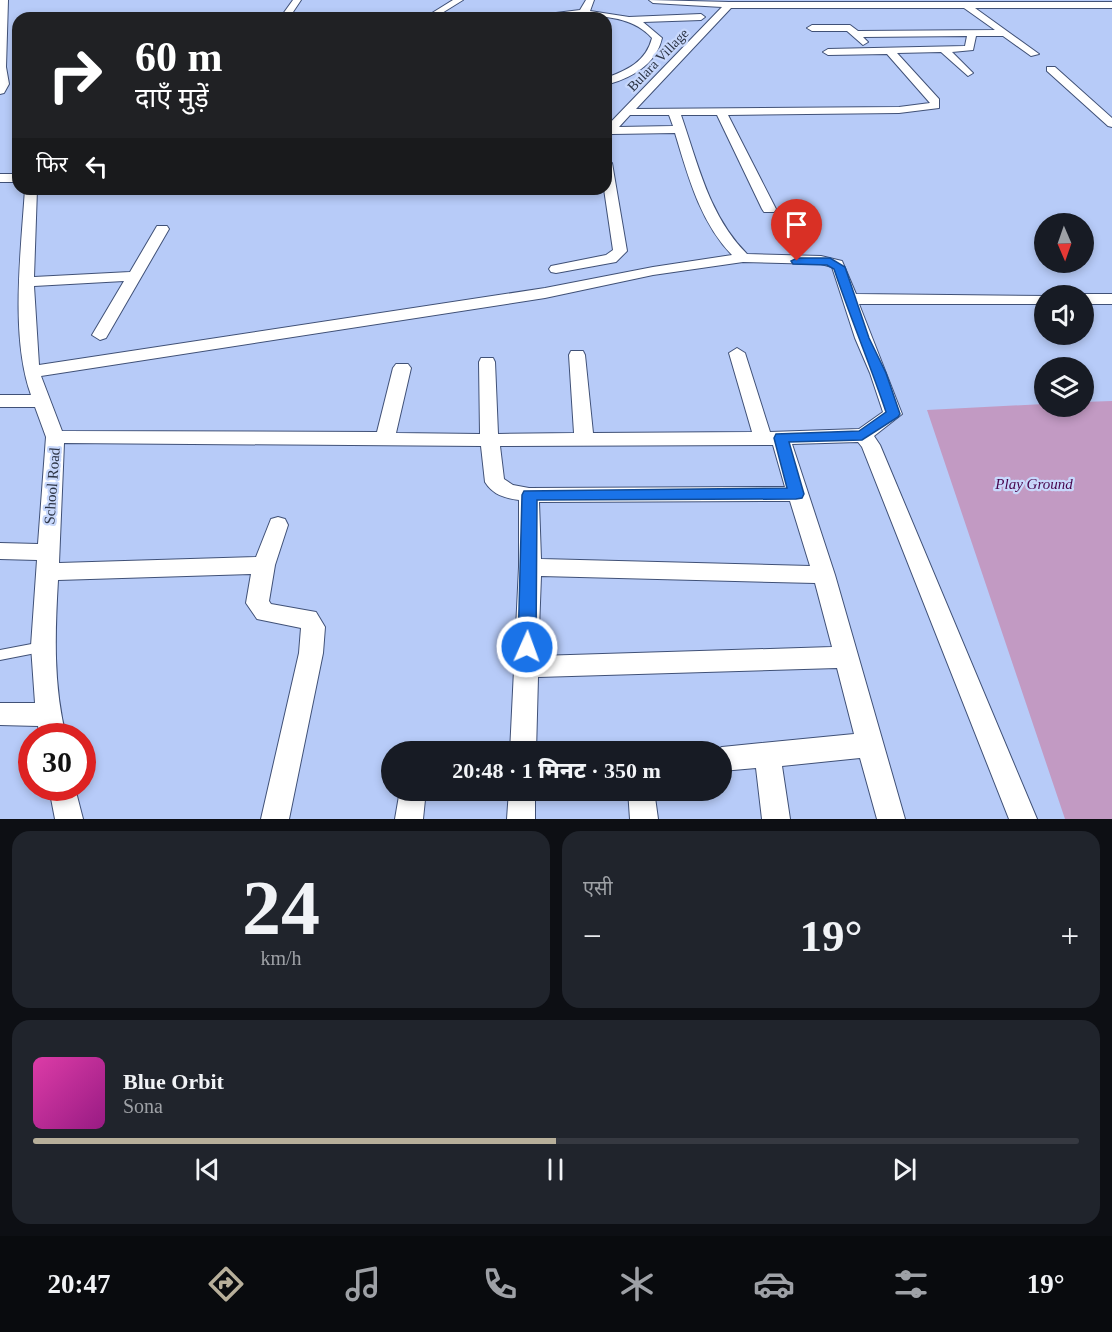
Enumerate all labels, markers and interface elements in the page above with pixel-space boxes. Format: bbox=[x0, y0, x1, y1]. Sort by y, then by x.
street label: Bulara Village bbox=[624, 26, 692, 94]
text: 60 m bbox=[135, 34, 223, 80]
icon: right bbox=[36, 36, 114, 114]
text: दाएँ मुड़ें bbox=[135, 83, 209, 113]
icon: left bbox=[80, 150, 113, 183]
text: फिर bbox=[36, 152, 68, 177]
pin bbox=[771, 199, 822, 261]
icon: arrive bbox=[780, 208, 813, 241]
north arrow bbox=[1034, 213, 1094, 273]
map controls bbox=[1034, 213, 1094, 417]
button: sound bbox=[1034, 285, 1094, 345]
button: layers bbox=[1034, 357, 1094, 417]
street label: School Road bbox=[41, 447, 63, 525]
park label: Play Ground bbox=[994, 476, 1073, 492]
position arrow bbox=[495, 615, 559, 679]
speed limit sign: 30 bbox=[18, 723, 96, 801]
text: 20:48 · 1 मिनट · 350 m bbox=[452, 758, 661, 783]
text: 24 bbox=[242, 864, 320, 951]
text: एसी bbox=[583, 877, 613, 899]
text: 19° bbox=[800, 911, 863, 961]
text: − bbox=[583, 918, 602, 954]
text: + bbox=[1060, 918, 1079, 954]
text: km/h bbox=[260, 947, 302, 969]
text: Blue Orbit bbox=[123, 1069, 224, 1094]
text: Sona bbox=[123, 1095, 163, 1117]
icon: previous bbox=[191, 1153, 224, 1186]
icon: pause bbox=[539, 1153, 572, 1186]
icon: next bbox=[888, 1153, 921, 1186]
icon: directions bbox=[205, 1263, 247, 1305]
icon: music bbox=[342, 1263, 384, 1305]
icon: phone bbox=[479, 1263, 521, 1305]
icon: climate bbox=[616, 1263, 658, 1305]
icon: car bbox=[753, 1263, 795, 1305]
icon: filters bbox=[890, 1263, 932, 1305]
text: 20:47 bbox=[47, 1269, 110, 1299]
text: 19° bbox=[1027, 1269, 1064, 1299]

